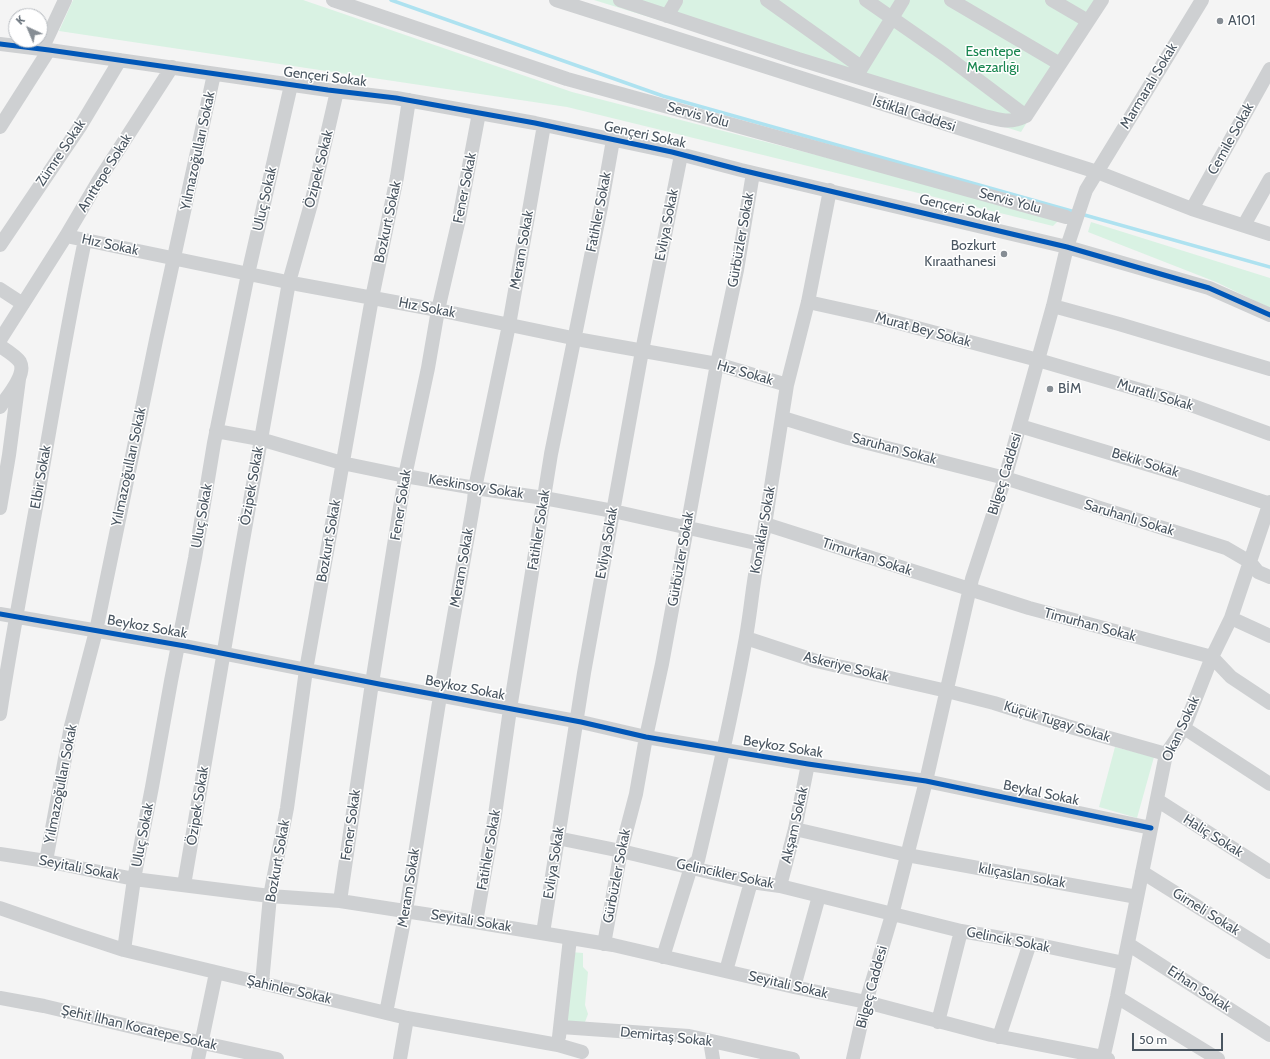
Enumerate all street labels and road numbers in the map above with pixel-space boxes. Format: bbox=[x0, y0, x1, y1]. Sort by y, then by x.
street label: Marmaralı Sokak bbox=[1117, 40, 1181, 132]
street label: Gençeri Sokak bbox=[283, 64, 367, 90]
street label: Yılmazoğulları Sokak bbox=[177, 90, 219, 212]
street label: İstiklal Caddesi bbox=[870, 93, 958, 135]
street label: Servis Yolu bbox=[665, 99, 731, 131]
street label: Cemile Sokak bbox=[1204, 100, 1258, 178]
street label: Zümre Sokak bbox=[33, 117, 89, 189]
street label: Gençeri Sokak bbox=[602, 118, 688, 152]
street label: Özipek Sokak bbox=[301, 128, 337, 210]
street label: Anıttepe Sokak bbox=[74, 131, 136, 215]
street label: Fener Sokak bbox=[450, 151, 480, 225]
street label: Uluç Sokak bbox=[249, 165, 281, 233]
street label: Fatihler Sokak bbox=[583, 170, 615, 254]
street label: Bozkurt Sokak bbox=[371, 179, 405, 265]
street label: Servis Yolu bbox=[977, 185, 1043, 217]
street label: Evliya Sokak bbox=[652, 188, 682, 262]
street label: Gürbüzler Sokak bbox=[724, 191, 758, 289]
street label: Gençeri Sokak bbox=[918, 191, 1002, 227]
street label: Meram Sokak bbox=[507, 209, 537, 291]
street label: Hız Sokak bbox=[80, 231, 140, 259]
street label: Hız Sokak bbox=[397, 294, 457, 322]
street label: Murat Bey Sokak bbox=[873, 309, 973, 351]
street label: Hız Sokak bbox=[715, 357, 775, 389]
street label: Muratlı Sokak bbox=[1115, 375, 1195, 415]
street label: Yılmazoğulları Sokak bbox=[108, 406, 150, 528]
street label: Saruhan Sokak bbox=[850, 430, 938, 468]
street label: Bilgeç Caddesi bbox=[985, 431, 1025, 517]
street label: Elbir Sokak bbox=[27, 444, 55, 510]
street label: Özipek Sokak bbox=[237, 445, 267, 527]
street label: Bekik Sokak bbox=[1109, 445, 1181, 481]
street label: Fener Sokak bbox=[387, 468, 415, 542]
street label: Keskinsoy Sokak bbox=[427, 471, 525, 503]
street label: Uluç Sokak bbox=[188, 482, 216, 550]
street label: Konaklar Sokak bbox=[747, 485, 779, 575]
street label: Fatihler Sokak bbox=[524, 488, 554, 572]
street label: Saruhanlı Sokak bbox=[1082, 496, 1176, 540]
street label: Bozkurt Sokak bbox=[313, 498, 345, 584]
street label: Evliya Sokak bbox=[592, 506, 622, 580]
street label: Gürbüzler Sokak bbox=[664, 510, 698, 608]
street label: Meram Sokak bbox=[447, 527, 477, 609]
street label: Timurkan Sokak bbox=[820, 535, 914, 579]
street label: Timurhan Sokak bbox=[1042, 605, 1138, 645]
street label: Beykoz Sokak bbox=[106, 612, 188, 642]
street label: Askeriye Sokak bbox=[802, 648, 890, 686]
street label: Beykoz Sokak bbox=[424, 672, 506, 704]
street label: Okan Sokak bbox=[1159, 694, 1203, 764]
street label: Küçük Tugay Sokak bbox=[1002, 698, 1112, 746]
street label: Yılmazoğulları Sokak bbox=[41, 723, 81, 845]
street label: Beykoz Sokak bbox=[742, 732, 824, 762]
street label: Özipek Sokak bbox=[183, 765, 213, 847]
street label: Beykal Sokak bbox=[1002, 777, 1080, 809]
street label: Akşam Sokak bbox=[778, 785, 812, 865]
street label: Fener Sokak bbox=[338, 788, 364, 862]
street label: Uluç Sokak bbox=[129, 801, 157, 869]
street label: Fatihler Sokak bbox=[474, 808, 504, 892]
street label: Haliç Sokak bbox=[1180, 811, 1246, 861]
street label: Bozkurt Sokak bbox=[262, 818, 294, 904]
street label: Evliya Sokak bbox=[540, 826, 568, 900]
street label: Gürbüzler Sokak bbox=[600, 827, 634, 925]
street label: Meram Sokak bbox=[394, 847, 424, 929]
street label: Seyitali Sokak bbox=[38, 852, 120, 884]
street label: Gelincikler Sokak bbox=[675, 855, 775, 893]
street label: kılıçaslan sokak bbox=[977, 860, 1067, 892]
street label: Girneli Sokak bbox=[1169, 885, 1243, 939]
street label: Seyitali Sokak bbox=[430, 906, 512, 936]
street label: Gelincik Sokak bbox=[965, 924, 1051, 956]
street label: Bilgeç Caddesi bbox=[853, 944, 891, 1030]
street label: Erhan Sokak bbox=[1164, 962, 1234, 1016]
street label: Seyitali Sokak bbox=[747, 968, 829, 1002]
street label: Şahinler Sokak bbox=[245, 972, 333, 1008]
street label: Şehit İlhan Kocatepe Sokak bbox=[60, 1002, 218, 1054]
street label: Demirtaş Sokak bbox=[619, 1024, 713, 1050]

